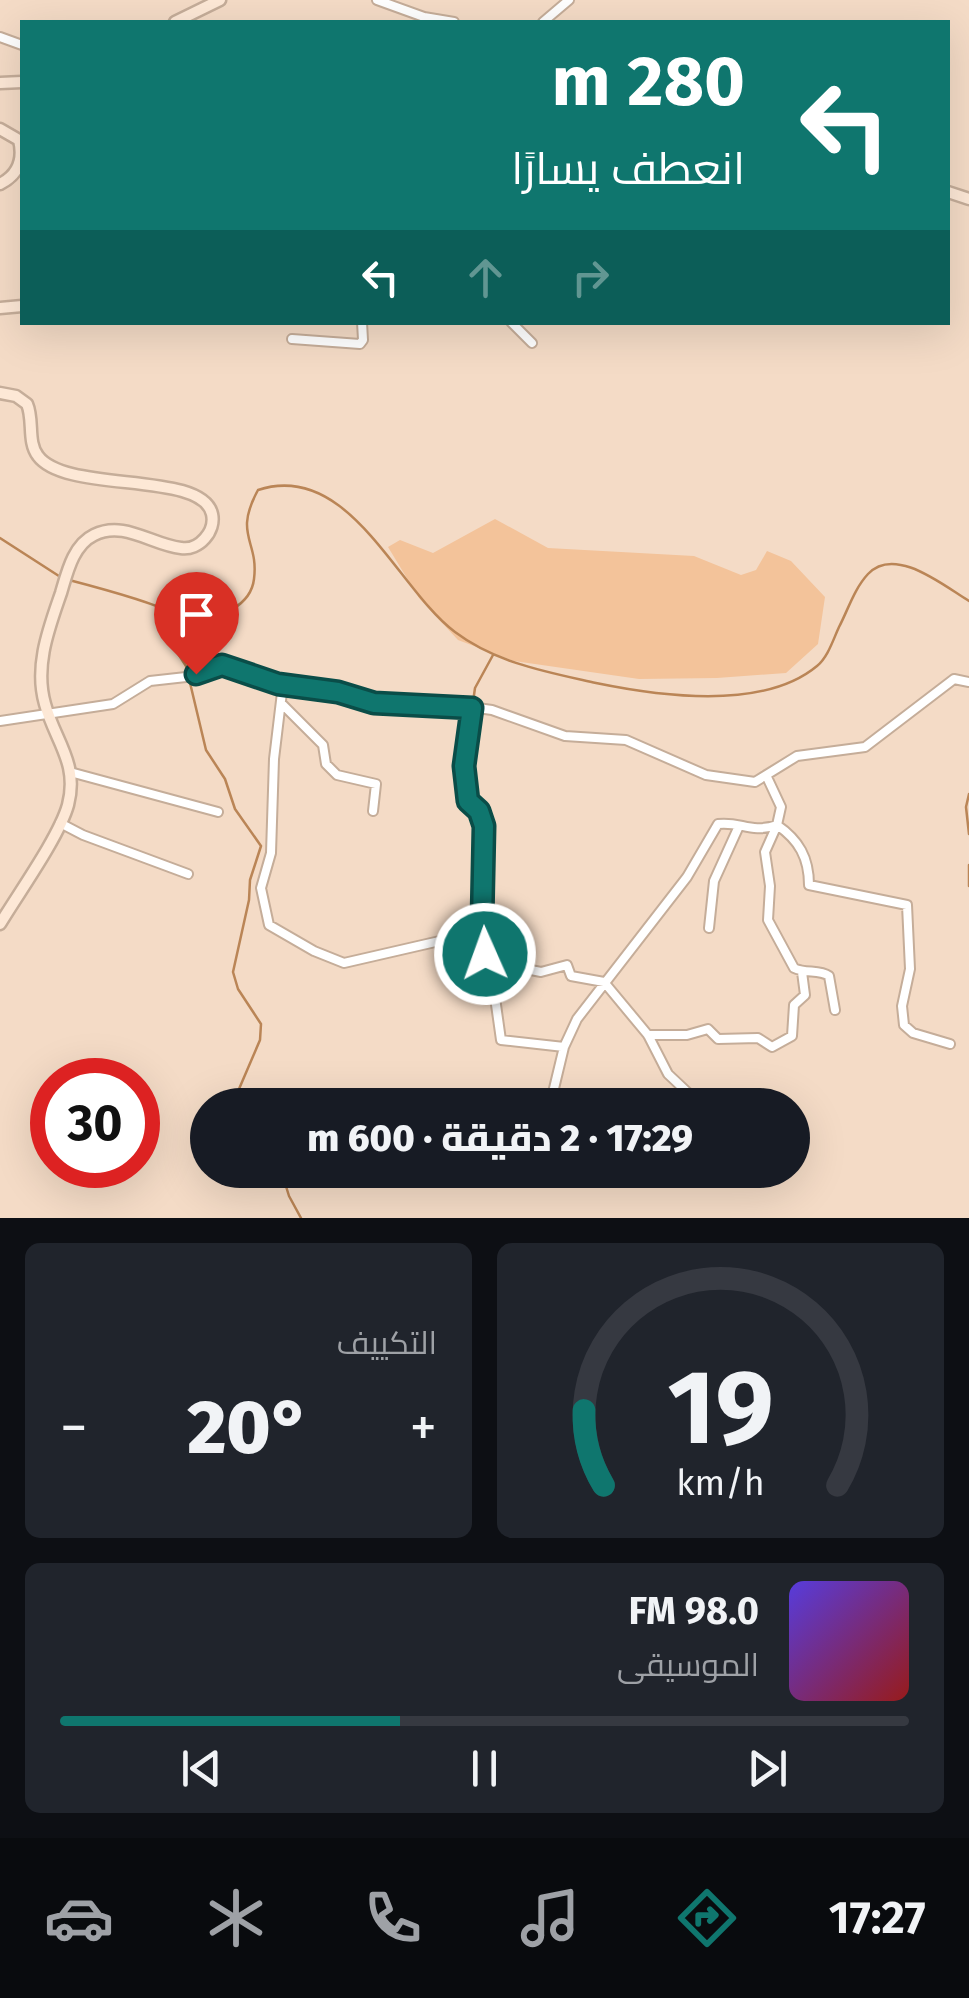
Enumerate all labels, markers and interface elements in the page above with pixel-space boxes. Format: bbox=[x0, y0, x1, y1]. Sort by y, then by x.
text: 280 m bbox=[551, 40, 745, 124]
icon: left bbox=[780, 60, 910, 190]
text: انعطف يسارًا bbox=[511, 142, 745, 196]
icon: left bbox=[353, 250, 408, 305]
icon: ahead bbox=[458, 250, 513, 305]
icon: right bbox=[563, 250, 618, 305]
pin bbox=[154, 572, 239, 675]
icon: arrive bbox=[169, 587, 224, 642]
position arrow bbox=[433, 902, 537, 1006]
speed limit sign: 30 bbox=[30, 1058, 160, 1188]
text: 17:29 · 2 دقيقة · 600 m bbox=[307, 1115, 693, 1161]
text: التكييف bbox=[337, 1324, 437, 1362]
text: 19 bbox=[667, 1346, 774, 1471]
text: 20° bbox=[187, 1383, 310, 1473]
text: − bbox=[60, 1395, 88, 1461]
text: + bbox=[410, 1395, 437, 1461]
text: km/h bbox=[676, 1462, 765, 1504]
text: 98.0 FM bbox=[628, 1588, 759, 1634]
text: الموسيقى bbox=[617, 1646, 759, 1684]
icon: previous bbox=[174, 1741, 229, 1796]
icon: pause bbox=[457, 1741, 512, 1796]
icon: next bbox=[740, 1741, 795, 1796]
icon: car bbox=[44, 1883, 114, 1953]
icon: climate bbox=[201, 1883, 271, 1953]
icon: phone bbox=[358, 1883, 428, 1953]
icon: music bbox=[515, 1883, 585, 1953]
icon: directions bbox=[672, 1883, 742, 1953]
text: 17:27 bbox=[829, 1891, 925, 1945]

